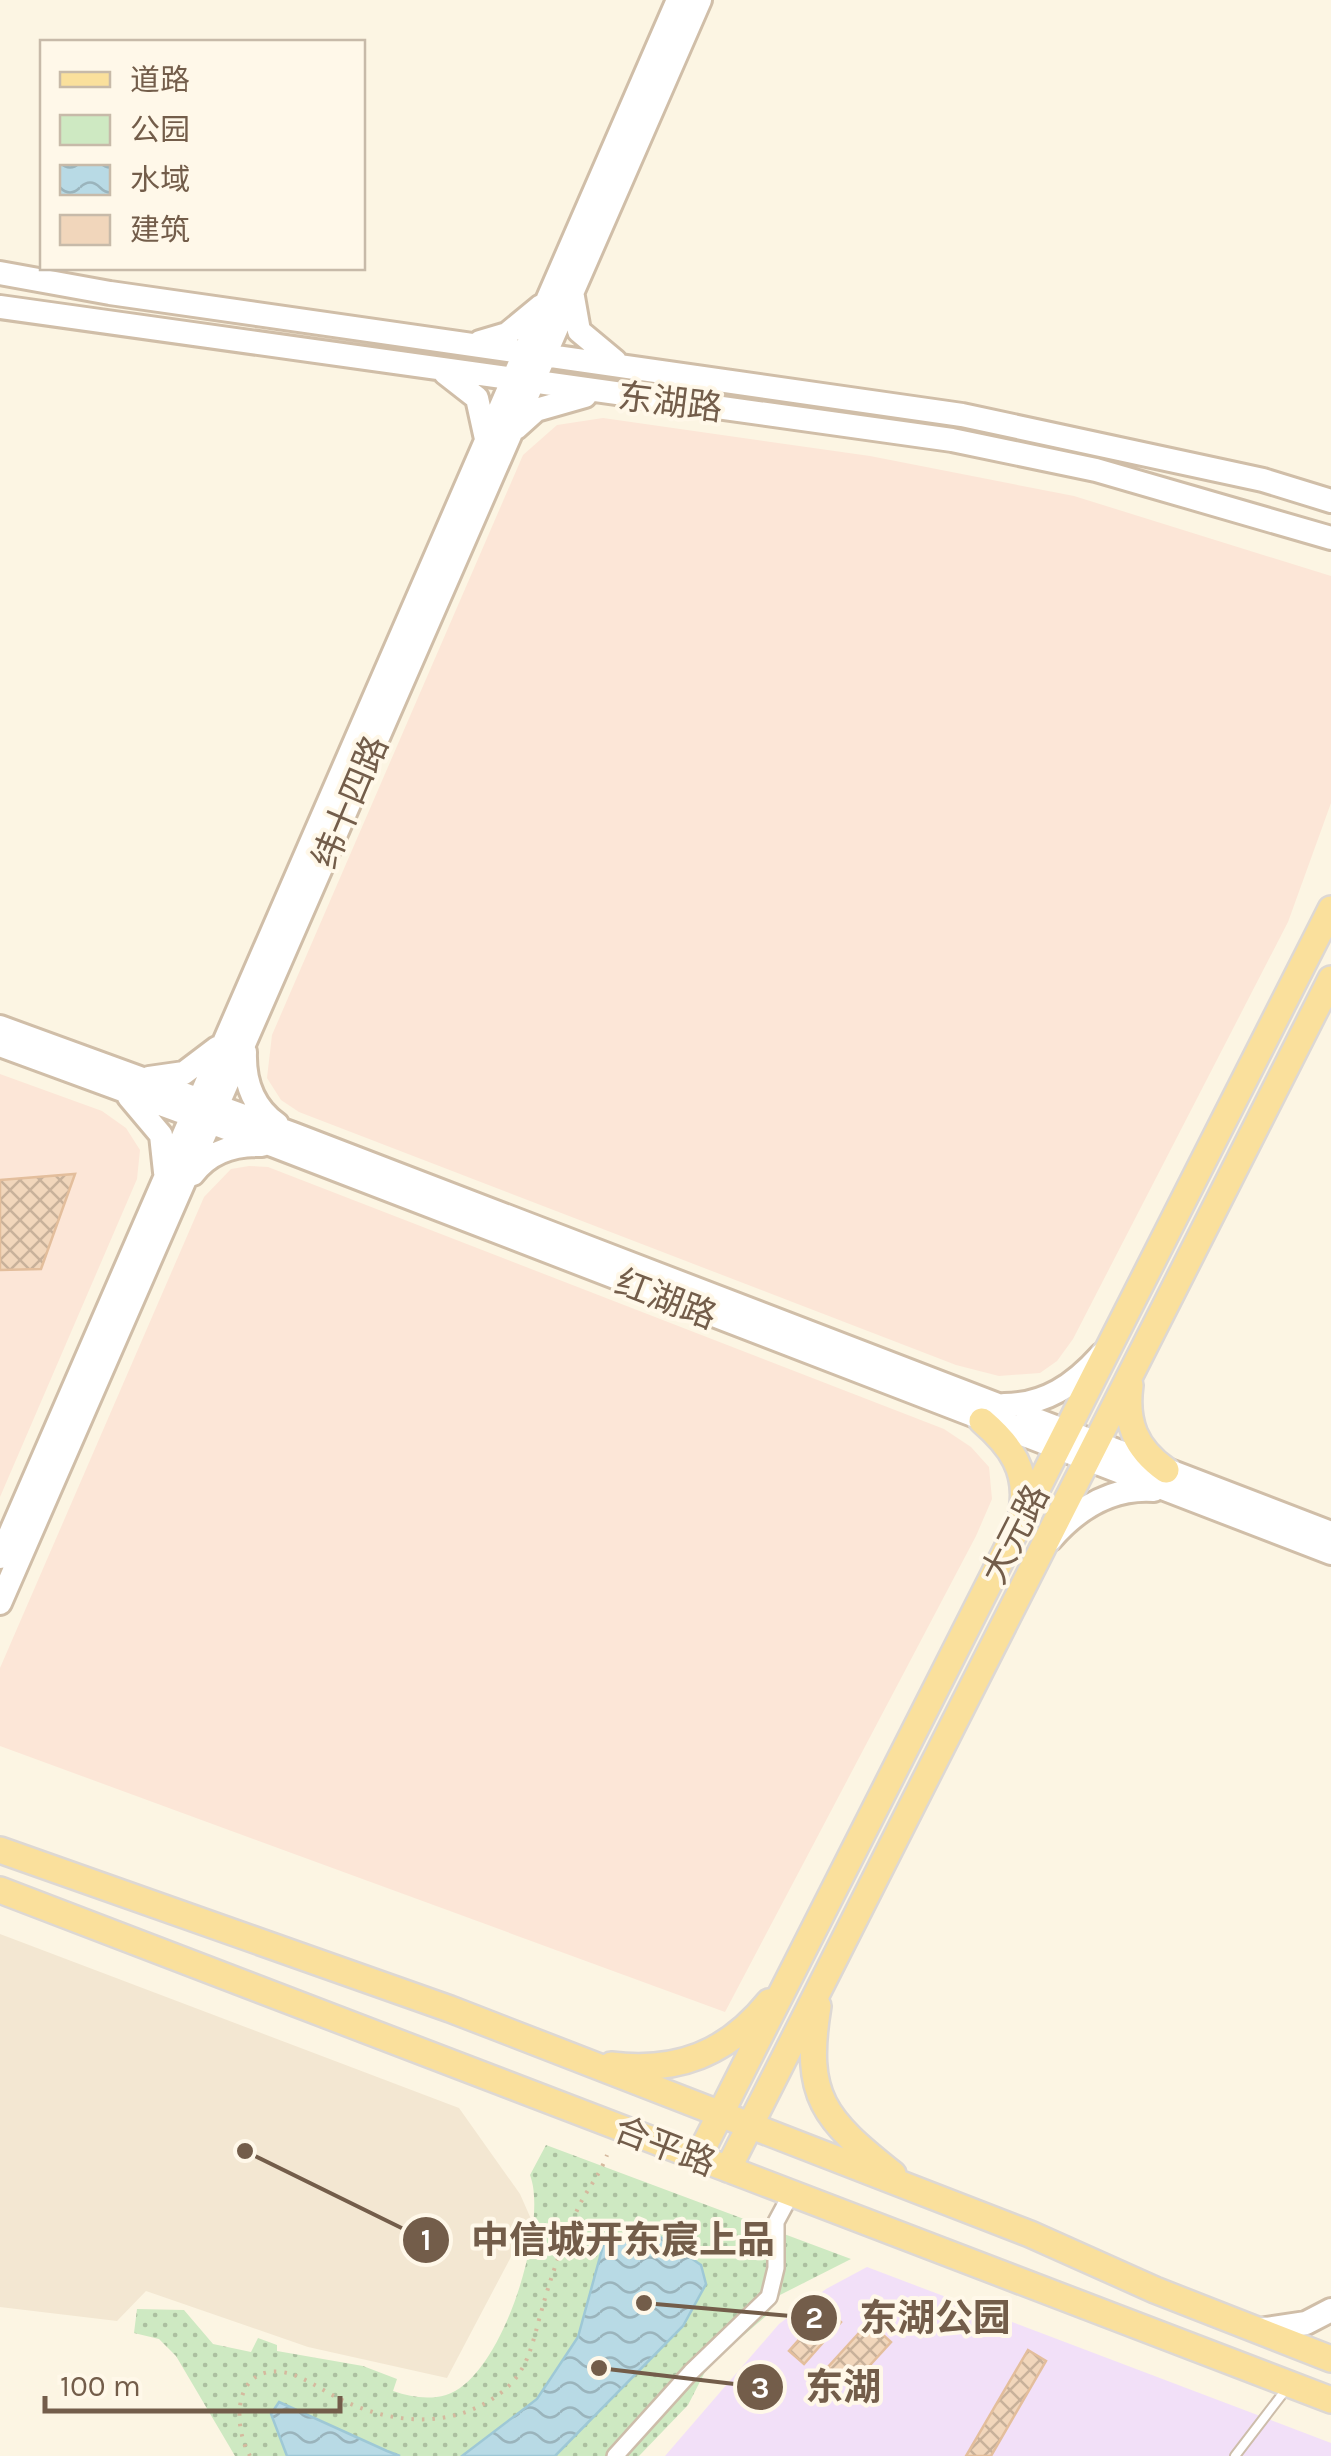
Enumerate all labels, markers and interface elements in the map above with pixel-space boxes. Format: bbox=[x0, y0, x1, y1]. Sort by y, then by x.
legend bbox=[40, 40, 365, 270]
text: 道路 bbox=[130, 62, 190, 98]
text: 公园 bbox=[130, 112, 190, 148]
text: 水域 bbox=[130, 162, 190, 198]
text: 建筑 bbox=[130, 212, 190, 248]
street label: 东湖路 bbox=[615, 376, 725, 429]
street label: 纬十四路 bbox=[304, 730, 397, 875]
street label: 红湖路 bbox=[609, 1262, 722, 1337]
street label: 大元路 bbox=[973, 1478, 1058, 1590]
street label: 合平路 bbox=[608, 2109, 721, 2184]
callout: 中信城开东宸上品 bbox=[401, 2206, 795, 2274]
text: 中信城开东宸上品 bbox=[471, 2218, 775, 2263]
text: 1 bbox=[421, 2222, 431, 2258]
callout: 东湖公园 bbox=[789, 2284, 1031, 2352]
text: 东湖公园 bbox=[859, 2296, 1011, 2341]
text: 2 bbox=[805, 2300, 823, 2336]
scale bar bbox=[45, 2351, 340, 2413]
callout: 东湖 bbox=[735, 2353, 901, 2421]
text: 东湖 bbox=[805, 2365, 881, 2410]
text: 100 m bbox=[60, 2368, 141, 2404]
text: 3 bbox=[751, 2370, 769, 2406]

